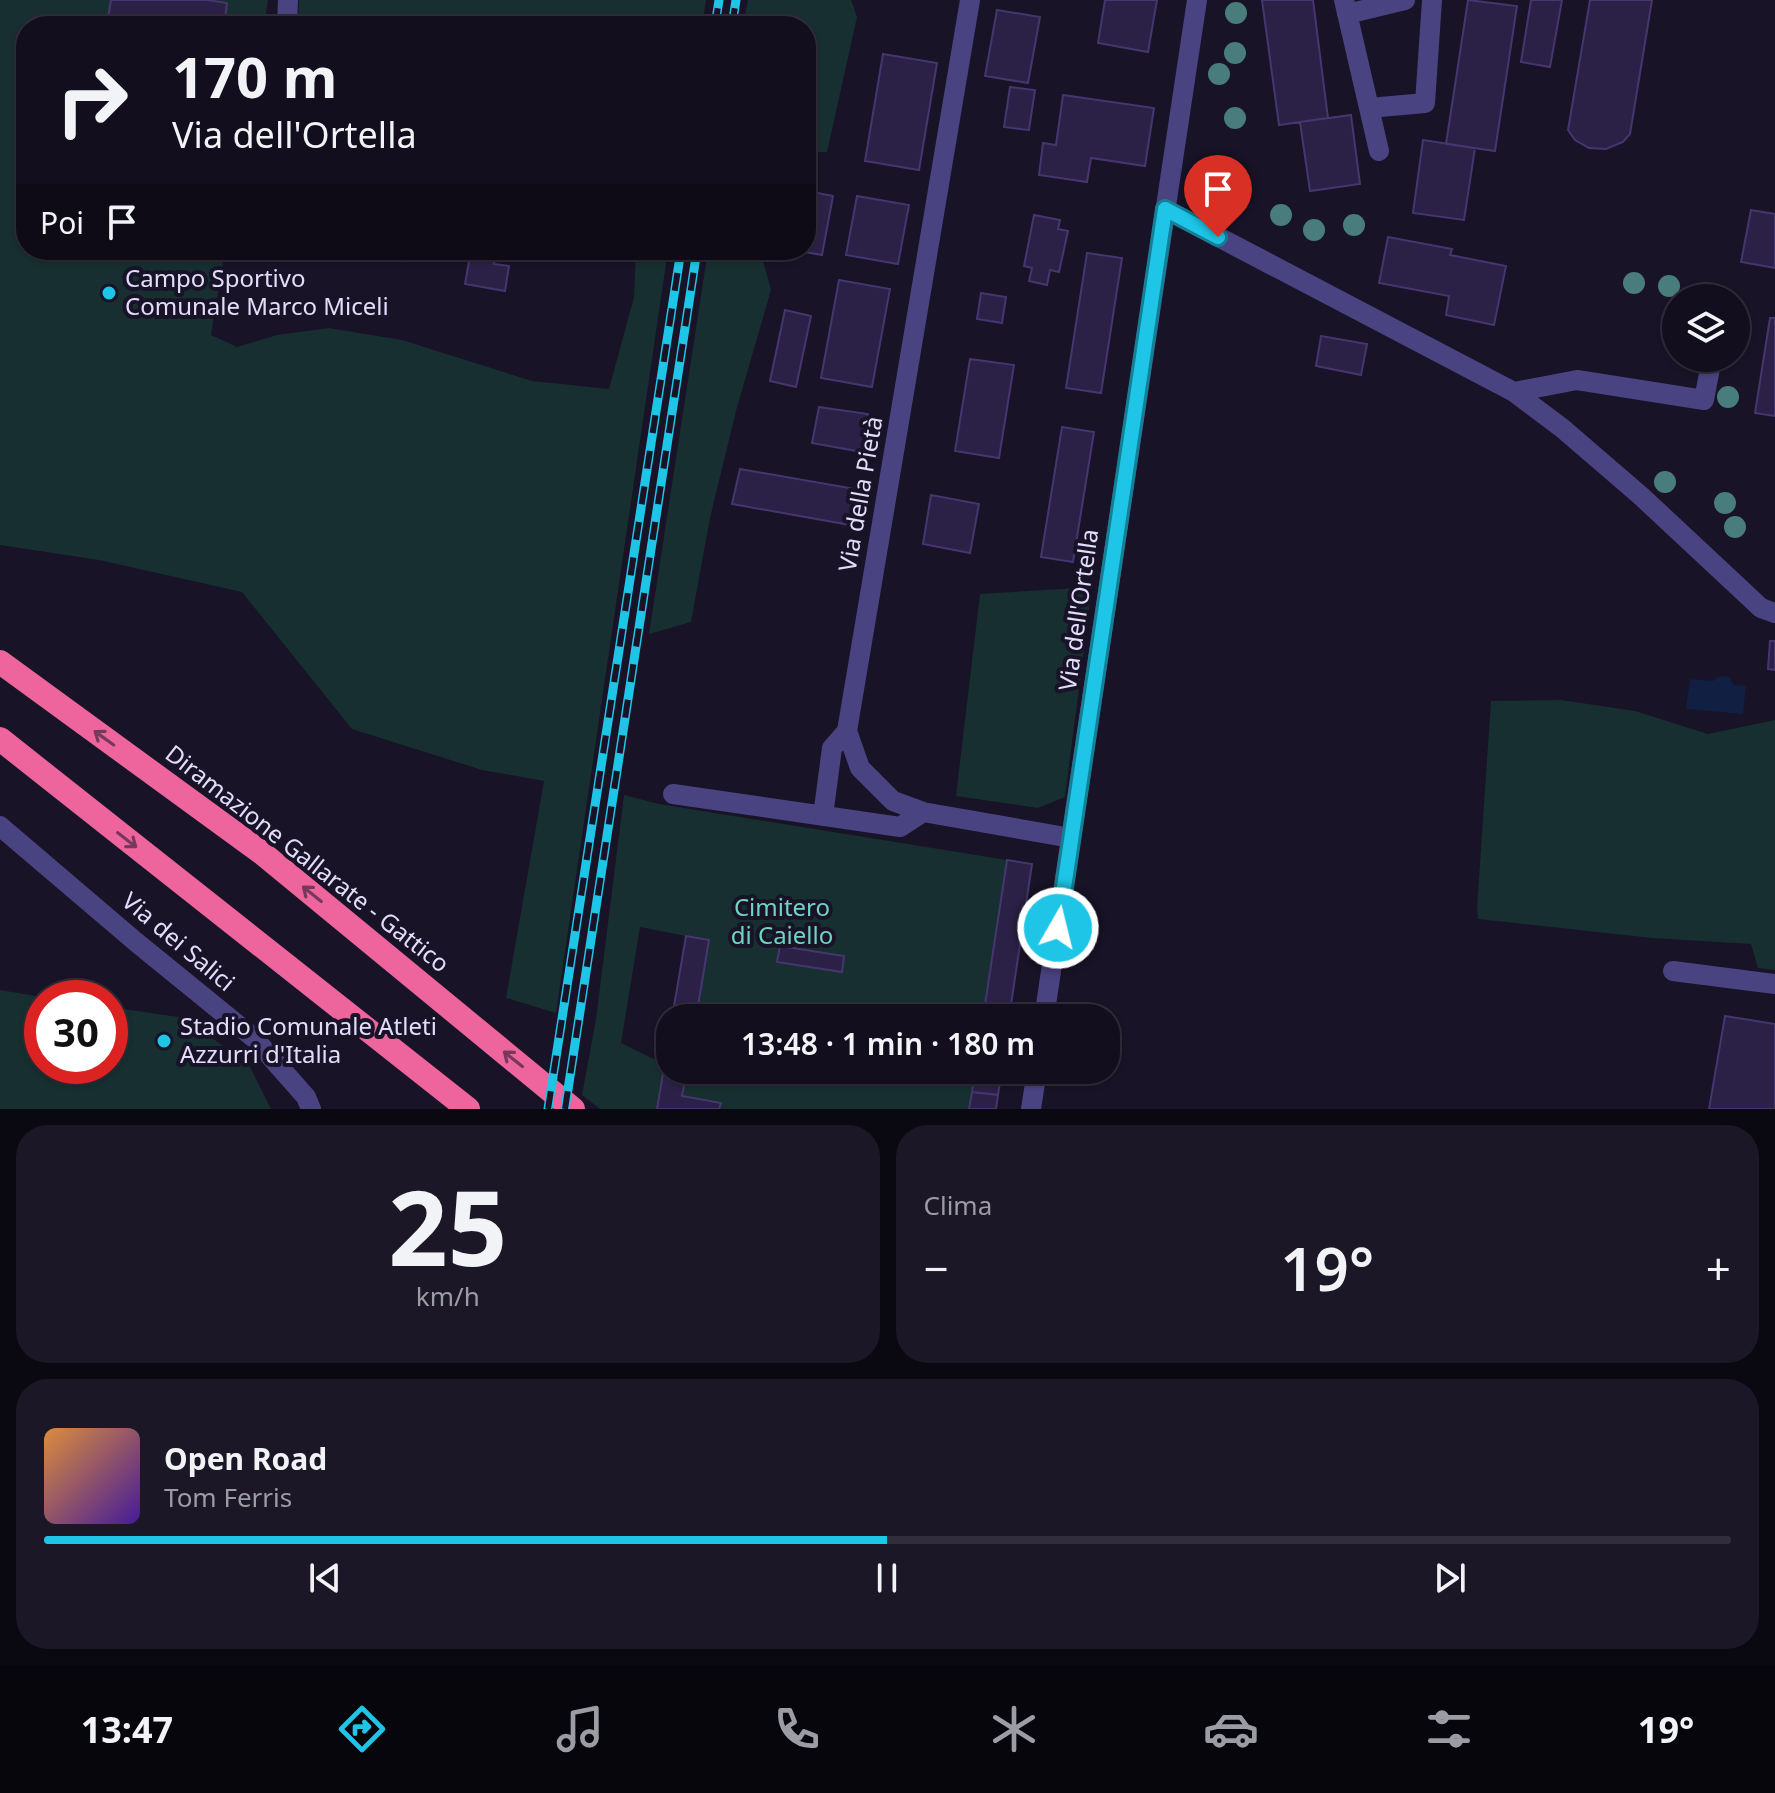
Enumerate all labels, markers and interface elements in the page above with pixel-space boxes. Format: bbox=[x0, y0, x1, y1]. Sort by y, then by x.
text: 170 m bbox=[172, 38, 337, 114]
icon: right bbox=[40, 48, 144, 152]
text: Via dell'Ortella bbox=[172, 110, 417, 159]
pin bbox=[1184, 155, 1252, 237]
icon: arrive bbox=[1196, 167, 1240, 211]
icon: arrive bbox=[100, 200, 144, 244]
text: Poi bbox=[40, 202, 84, 243]
place label: Campo Sportivo Comunale Marco Miceli bbox=[125, 261, 389, 322]
marker: Campo Sportivo Comunale Marco Miceli bbox=[100, 284, 118, 302]
map controls bbox=[1662, 284, 1750, 372]
button: layers bbox=[1662, 284, 1750, 372]
street label: Via della Pietà bbox=[830, 414, 889, 574]
street label: Via dell'Ortella bbox=[1050, 527, 1105, 693]
one-way arrow bbox=[94, 730, 116, 746]
street label: Diramazione Gallarate - Gattico bbox=[159, 737, 457, 979]
one-way arrow bbox=[116, 831, 137, 849]
street label: Via dei Salici bbox=[116, 884, 242, 998]
one-way arrow bbox=[302, 885, 323, 903]
position arrow bbox=[1016, 886, 1100, 970]
park label: Cimitero di Caiello bbox=[731, 890, 833, 951]
speed limit sign: 30 bbox=[24, 980, 128, 1084]
place label: Stadio Comunale Atleti Azzurri d'Italia bbox=[180, 1009, 437, 1070]
text: 13:48 · 1 min · 180 m bbox=[741, 1023, 1035, 1064]
marker: Stadio Comunale Atleti Azzurri d'Italia bbox=[155, 1032, 173, 1050]
one-way arrow bbox=[503, 1051, 524, 1068]
text: 25 bbox=[388, 1155, 507, 1296]
text: Clima bbox=[924, 1187, 992, 1223]
text: 19° bbox=[1280, 1227, 1374, 1309]
text: − bbox=[924, 1238, 949, 1298]
text: + bbox=[1706, 1238, 1731, 1298]
text: km/h bbox=[416, 1278, 480, 1314]
text: Open Road bbox=[164, 1438, 327, 1479]
text: Tom Ferris bbox=[164, 1479, 292, 1515]
icon: previous bbox=[303, 1556, 347, 1600]
icon: pause bbox=[865, 1556, 909, 1600]
icon: next bbox=[1428, 1556, 1472, 1600]
icon: directions bbox=[334, 1701, 390, 1757]
icon: music bbox=[552, 1701, 608, 1757]
icon: phone bbox=[769, 1701, 825, 1757]
icon: climate bbox=[986, 1701, 1042, 1757]
icon: car bbox=[1203, 1701, 1259, 1757]
icon: filters bbox=[1421, 1701, 1477, 1757]
text: 13:47 bbox=[81, 1705, 173, 1754]
text: 19° bbox=[1638, 1705, 1694, 1754]

